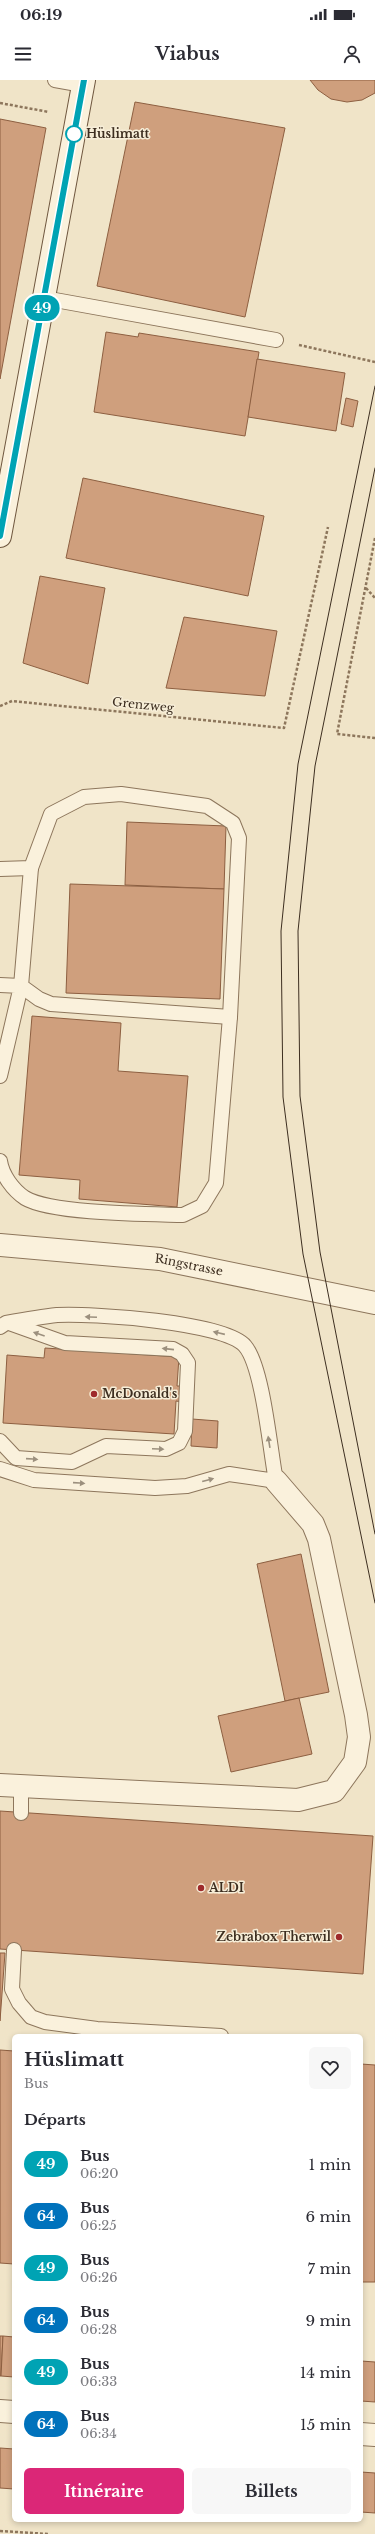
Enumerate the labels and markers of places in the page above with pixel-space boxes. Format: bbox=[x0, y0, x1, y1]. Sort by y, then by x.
marker: Hüslimatt bbox=[65, 125, 83, 143]
place label: Hüslimatt bbox=[86, 126, 150, 141]
place label: McDonald's bbox=[102, 1386, 178, 1401]
marker: McDonald's bbox=[89, 1389, 99, 1399]
place label: ALDI bbox=[208, 1880, 244, 1895]
marker: ALDI bbox=[196, 1883, 206, 1893]
place label: Zebrabox Therwil bbox=[216, 1929, 332, 1944]
marker: Zebrabox Therwil bbox=[334, 1932, 344, 1942]

